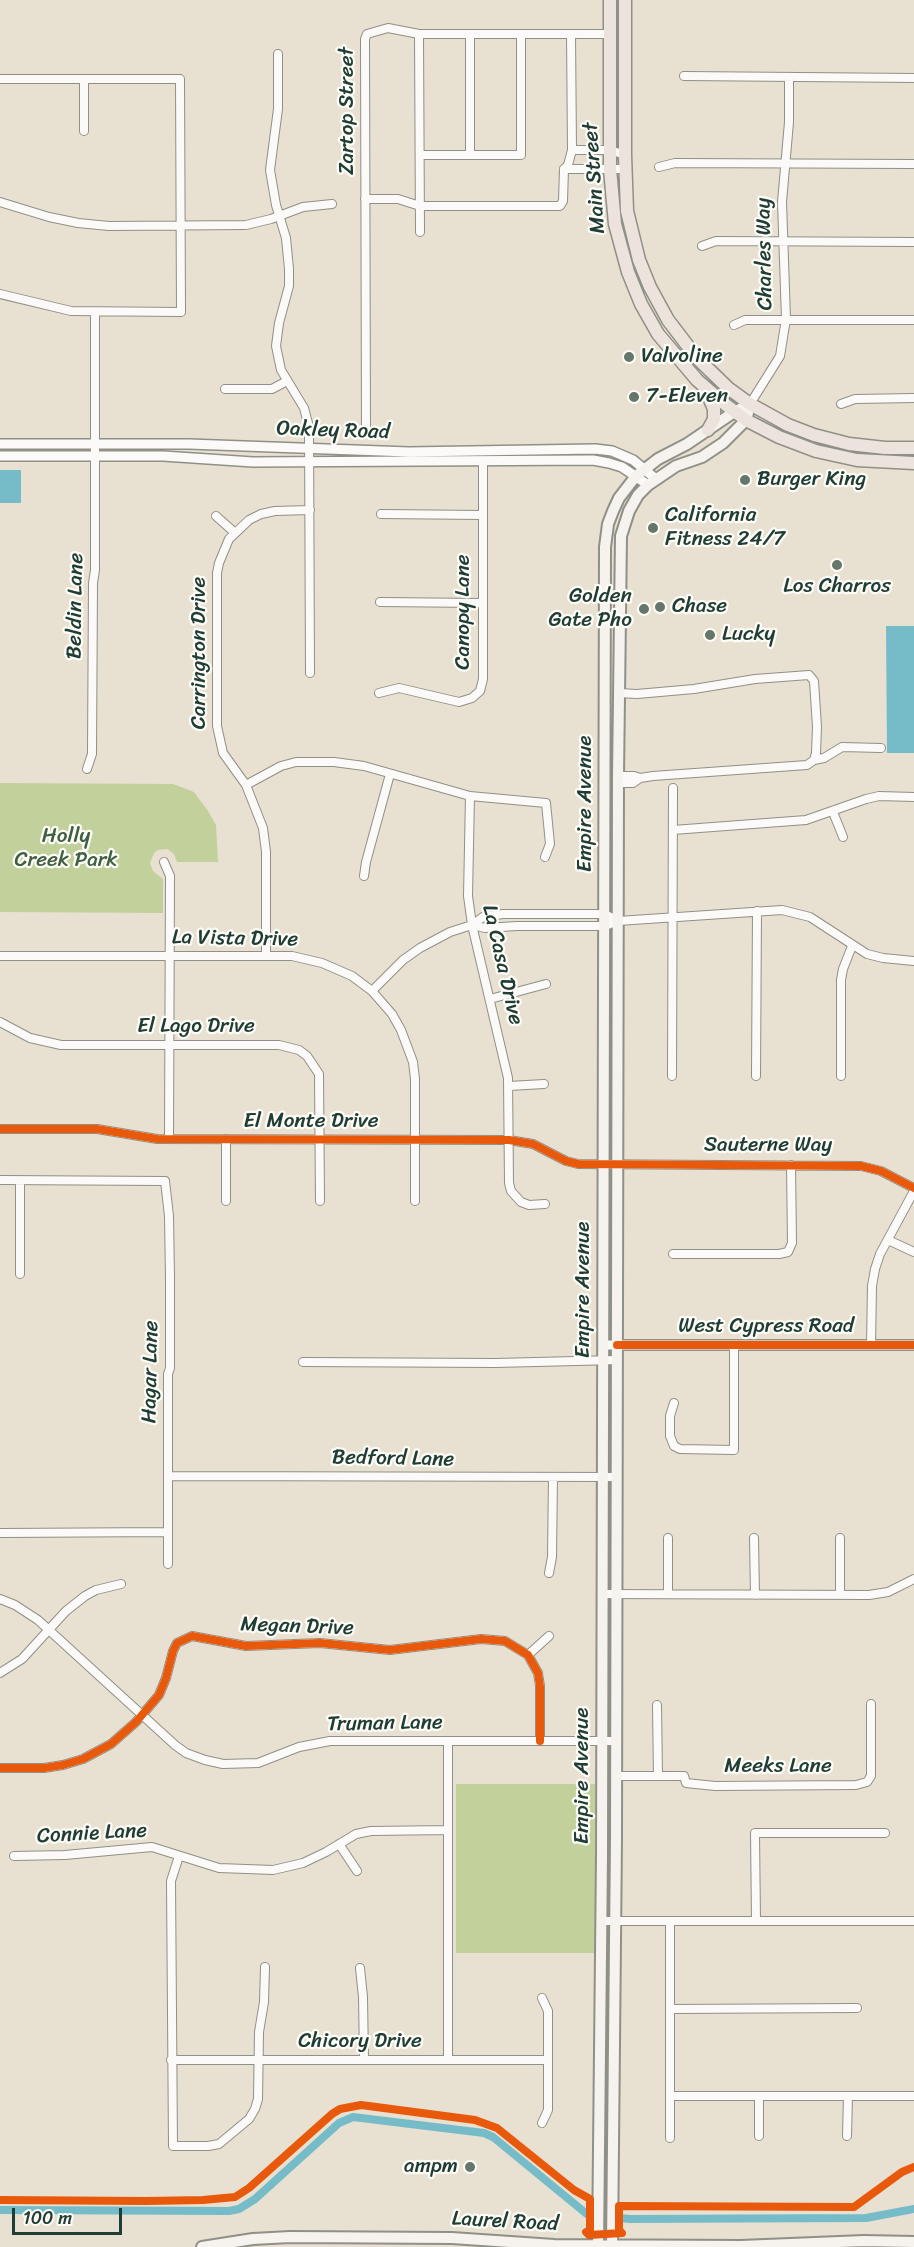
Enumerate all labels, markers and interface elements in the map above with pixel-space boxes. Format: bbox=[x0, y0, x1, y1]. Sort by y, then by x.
street label: Zartop Street bbox=[335, 47, 361, 175]
street label: Main Street bbox=[579, 122, 611, 234]
street label: Charles Way bbox=[751, 197, 779, 311]
place label: Valvoline bbox=[641, 344, 723, 370]
marker: Valvoline bbox=[622, 350, 636, 364]
place label: 7-Eleven bbox=[646, 384, 728, 410]
marker: 7-Eleven bbox=[627, 390, 641, 404]
street label: Oakley Road bbox=[276, 416, 390, 446]
place label: Burger King bbox=[757, 467, 866, 493]
marker: Burger King bbox=[738, 473, 752, 487]
place label: California Fitness 24/7 bbox=[665, 503, 785, 553]
marker: California Fitness 24/7 bbox=[646, 521, 660, 535]
street label: Beldin Lane bbox=[62, 553, 90, 659]
street label: Canopy Lane bbox=[451, 554, 477, 670]
marker: Los Charros bbox=[830, 558, 844, 572]
place label: Los Charros bbox=[783, 574, 891, 600]
street label: Carrington Drive bbox=[187, 577, 213, 729]
place label: Golden Gate Pho bbox=[549, 584, 632, 634]
place label: Chase bbox=[672, 594, 727, 620]
marker: Chase bbox=[653, 600, 667, 614]
marker: Golden Gate Pho bbox=[637, 602, 651, 616]
place label: Lucky bbox=[722, 622, 775, 648]
marker: Lucky bbox=[703, 628, 717, 642]
street label: Empire Avenue bbox=[573, 736, 599, 872]
park label: Holly Creek Park bbox=[15, 824, 117, 874]
street label: La Casa Drive bbox=[476, 902, 528, 1028]
street label: La Vista Drive bbox=[172, 925, 298, 953]
street label: El Lago Drive bbox=[137, 1014, 255, 1040]
street label: El Monte Drive bbox=[243, 1109, 379, 1135]
street label: Sauterne Way bbox=[704, 1133, 832, 1159]
street label: Empire Avenue bbox=[571, 1222, 597, 1358]
street label: West Cypress Road bbox=[678, 1314, 854, 1340]
street label: Hagar Lane bbox=[138, 1320, 164, 1424]
street label: Bedford Lane bbox=[332, 1445, 454, 1473]
street label: Megan Drive bbox=[240, 1612, 354, 1642]
street label: Empire Avenue bbox=[570, 1708, 596, 1844]
street label: Truman Lane bbox=[327, 1710, 443, 1738]
street label: Meeks Lane bbox=[724, 1754, 832, 1780]
street label: Connie Lane bbox=[36, 1819, 148, 1849]
street label: Chicory Drive bbox=[298, 2029, 422, 2055]
place label: ampm bbox=[404, 2154, 458, 2180]
marker: ampm bbox=[463, 2160, 477, 2174]
scale bar bbox=[15, 2196, 124, 2234]
text: 100 m bbox=[23, 2202, 72, 2234]
street label: Laurel Road bbox=[451, 2207, 559, 2237]

